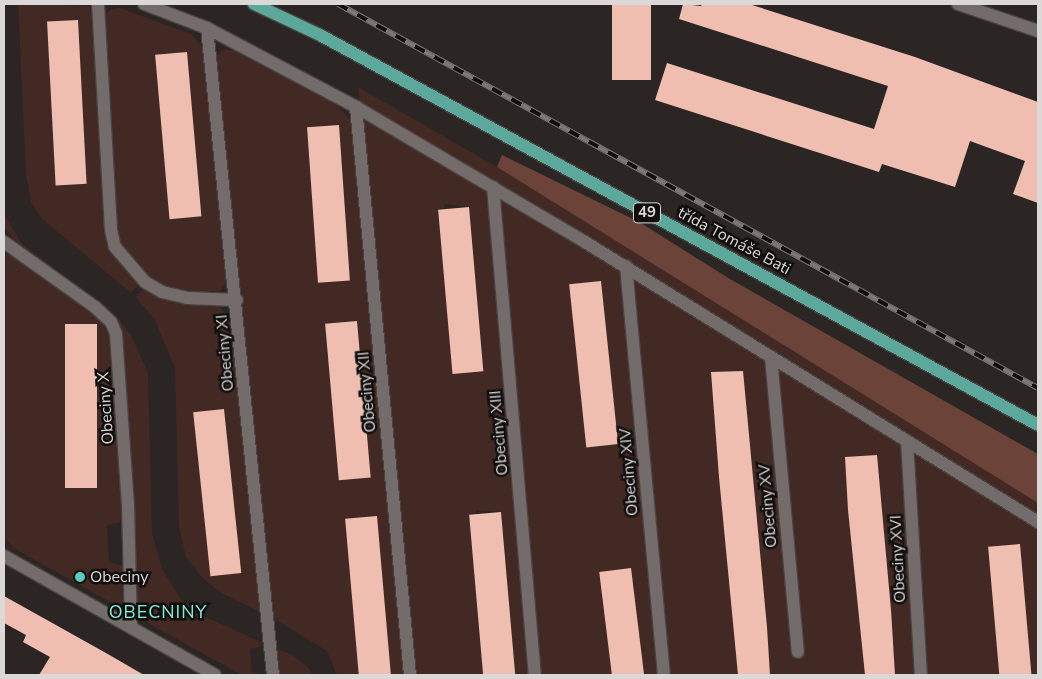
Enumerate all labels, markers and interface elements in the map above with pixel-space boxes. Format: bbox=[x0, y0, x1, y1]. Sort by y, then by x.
road number: 49 bbox=[632, 200, 662, 226]
street label: třída Tomáše Bati bbox=[674, 203, 794, 279]
street label: Obeciny XI bbox=[212, 314, 238, 392]
street label: Obeciny XII bbox=[354, 351, 380, 433]
street label: Obeciny X bbox=[94, 371, 118, 445]
street label: Obeciny XIII bbox=[486, 390, 512, 476]
street label: Obeciny XIV bbox=[616, 427, 642, 517]
street label: Obeciny XV bbox=[755, 463, 781, 549]
street label: Obeciny XVI bbox=[886, 515, 910, 603]
place label: Obeciny bbox=[90, 567, 148, 587]
marker: Obeciny bbox=[74, 571, 86, 583]
district label: OBECNINY bbox=[108, 601, 208, 623]

